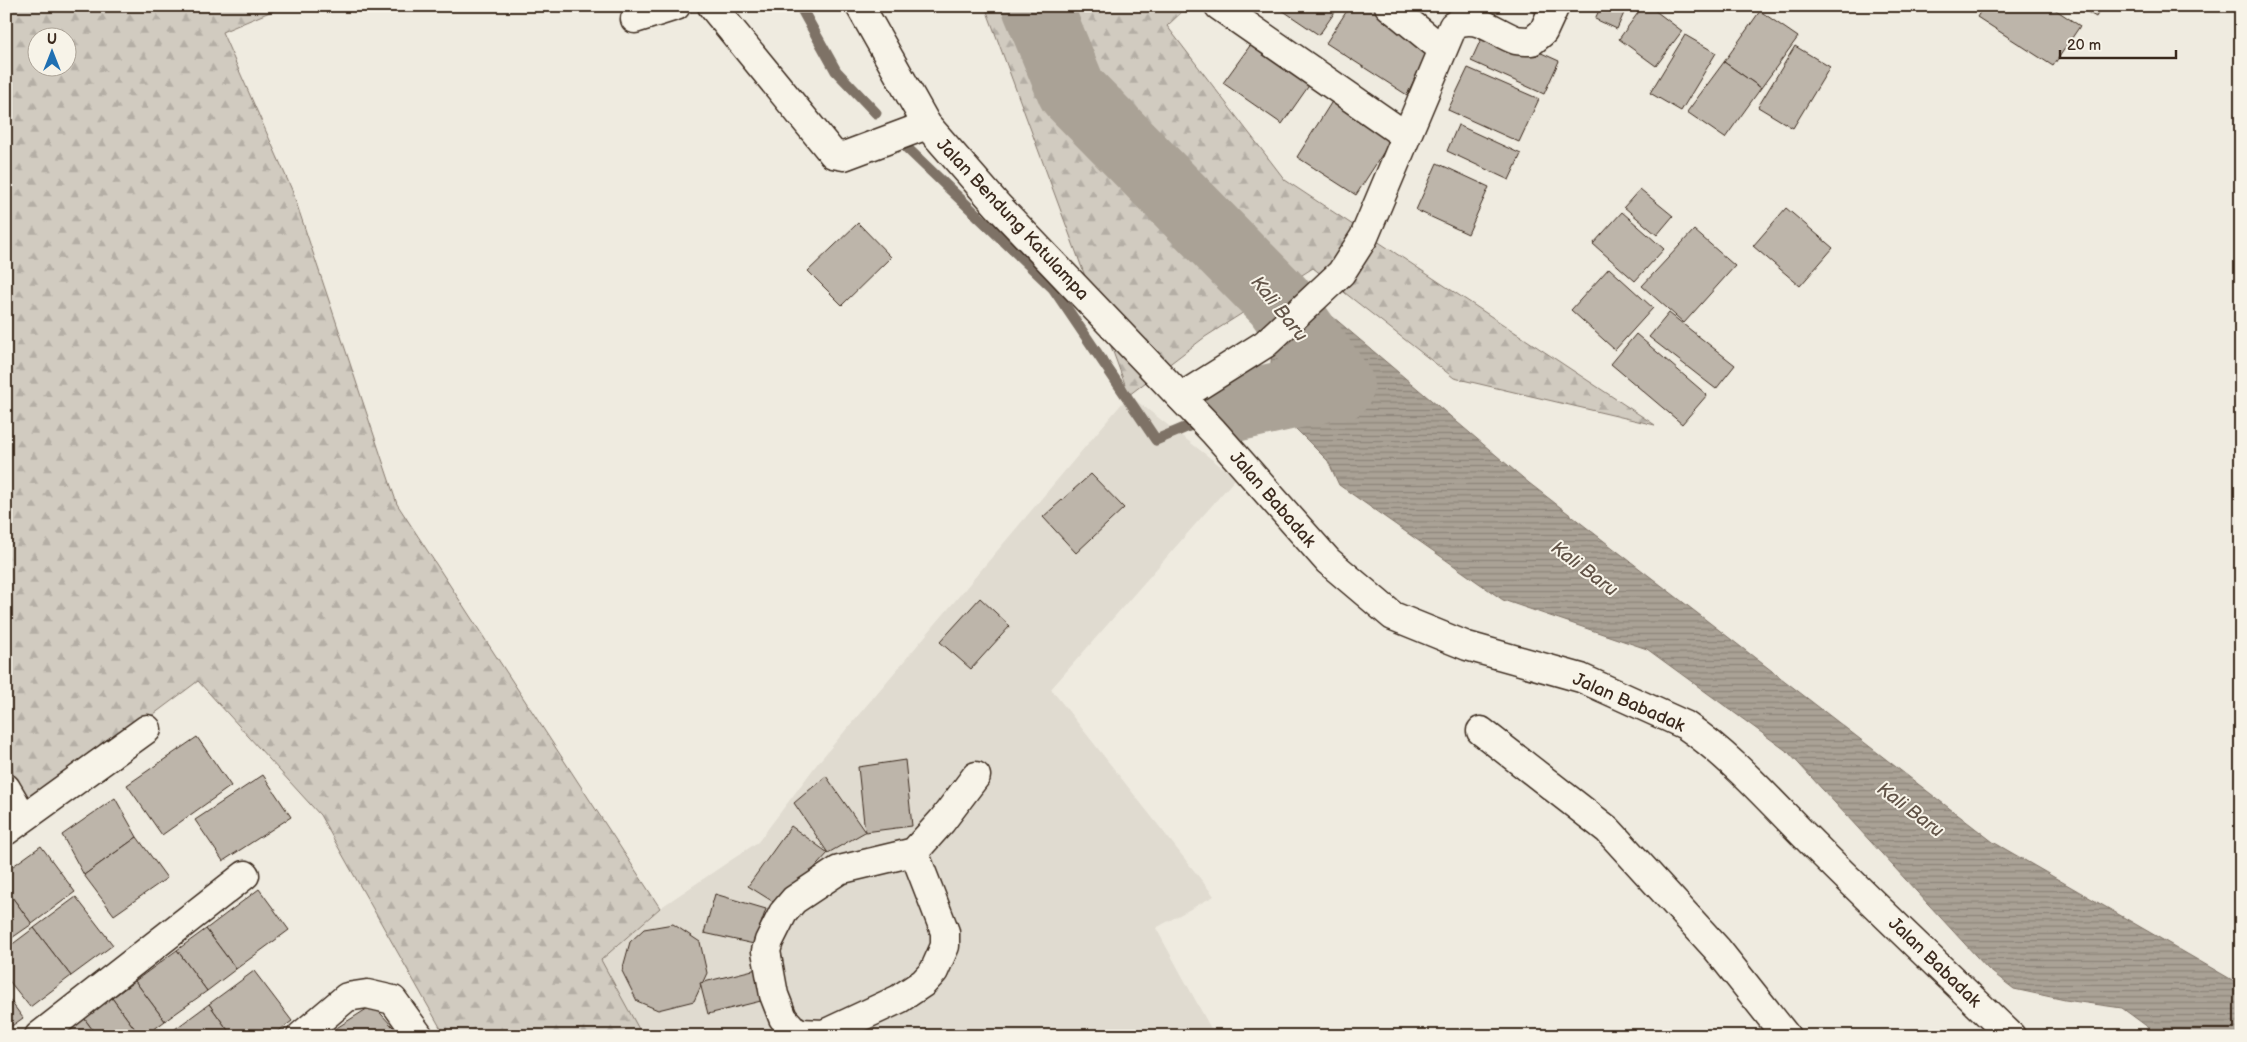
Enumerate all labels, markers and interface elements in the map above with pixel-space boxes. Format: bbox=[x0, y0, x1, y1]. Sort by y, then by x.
north arrow bbox=[28, 28, 78, 78]
scale bar bbox=[2060, 28, 2176, 60]
text: U bbox=[47, 31, 57, 48]
text: 20 m bbox=[2067, 36, 2101, 55]
street label: Jalan Bendung Katulampa bbox=[932, 134, 1093, 305]
water label: Kali Baru bbox=[1245, 272, 1312, 347]
street label: Jalan Babadak bbox=[1225, 447, 1320, 552]
water label: Kali Baru bbox=[1546, 537, 1622, 602]
street label: Jalan Babadak bbox=[1569, 668, 1688, 737]
water label: Kali Baru bbox=[1872, 778, 1948, 843]
street label: Jalan Babadak bbox=[1884, 913, 1985, 1012]

